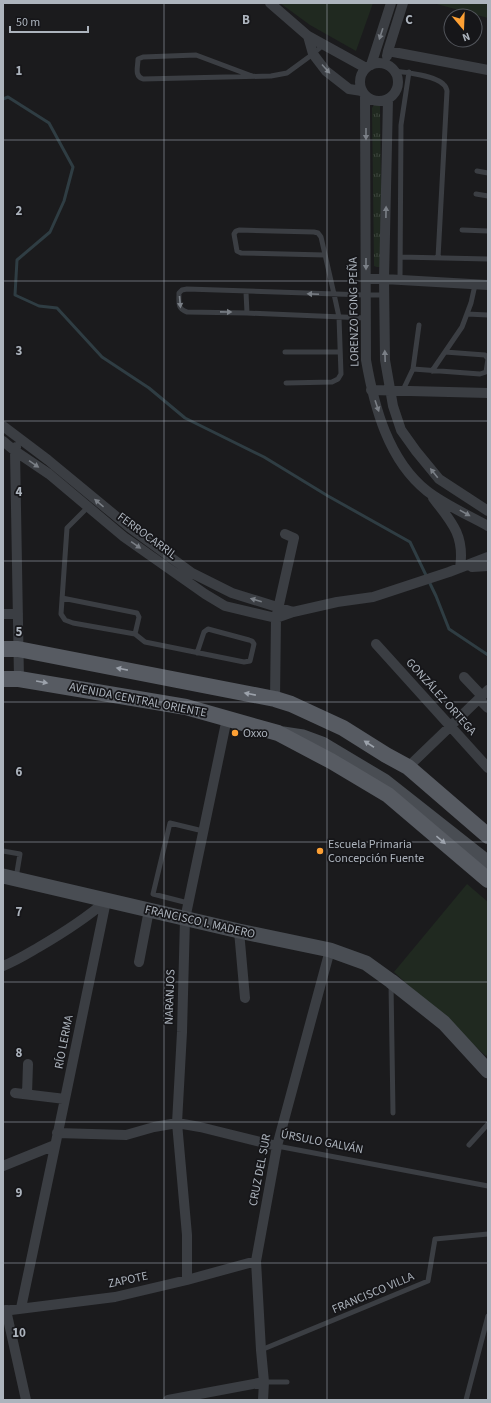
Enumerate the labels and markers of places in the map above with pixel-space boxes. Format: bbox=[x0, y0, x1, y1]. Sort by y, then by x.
place label: Oxxo bbox=[243, 725, 268, 742]
marker: Oxxo bbox=[230, 728, 240, 738]
place label: Escuela Primaria Concepción Fuente bbox=[328, 836, 424, 867]
marker: Escuela Primaria Concepción Fuente bbox=[315, 846, 325, 856]

